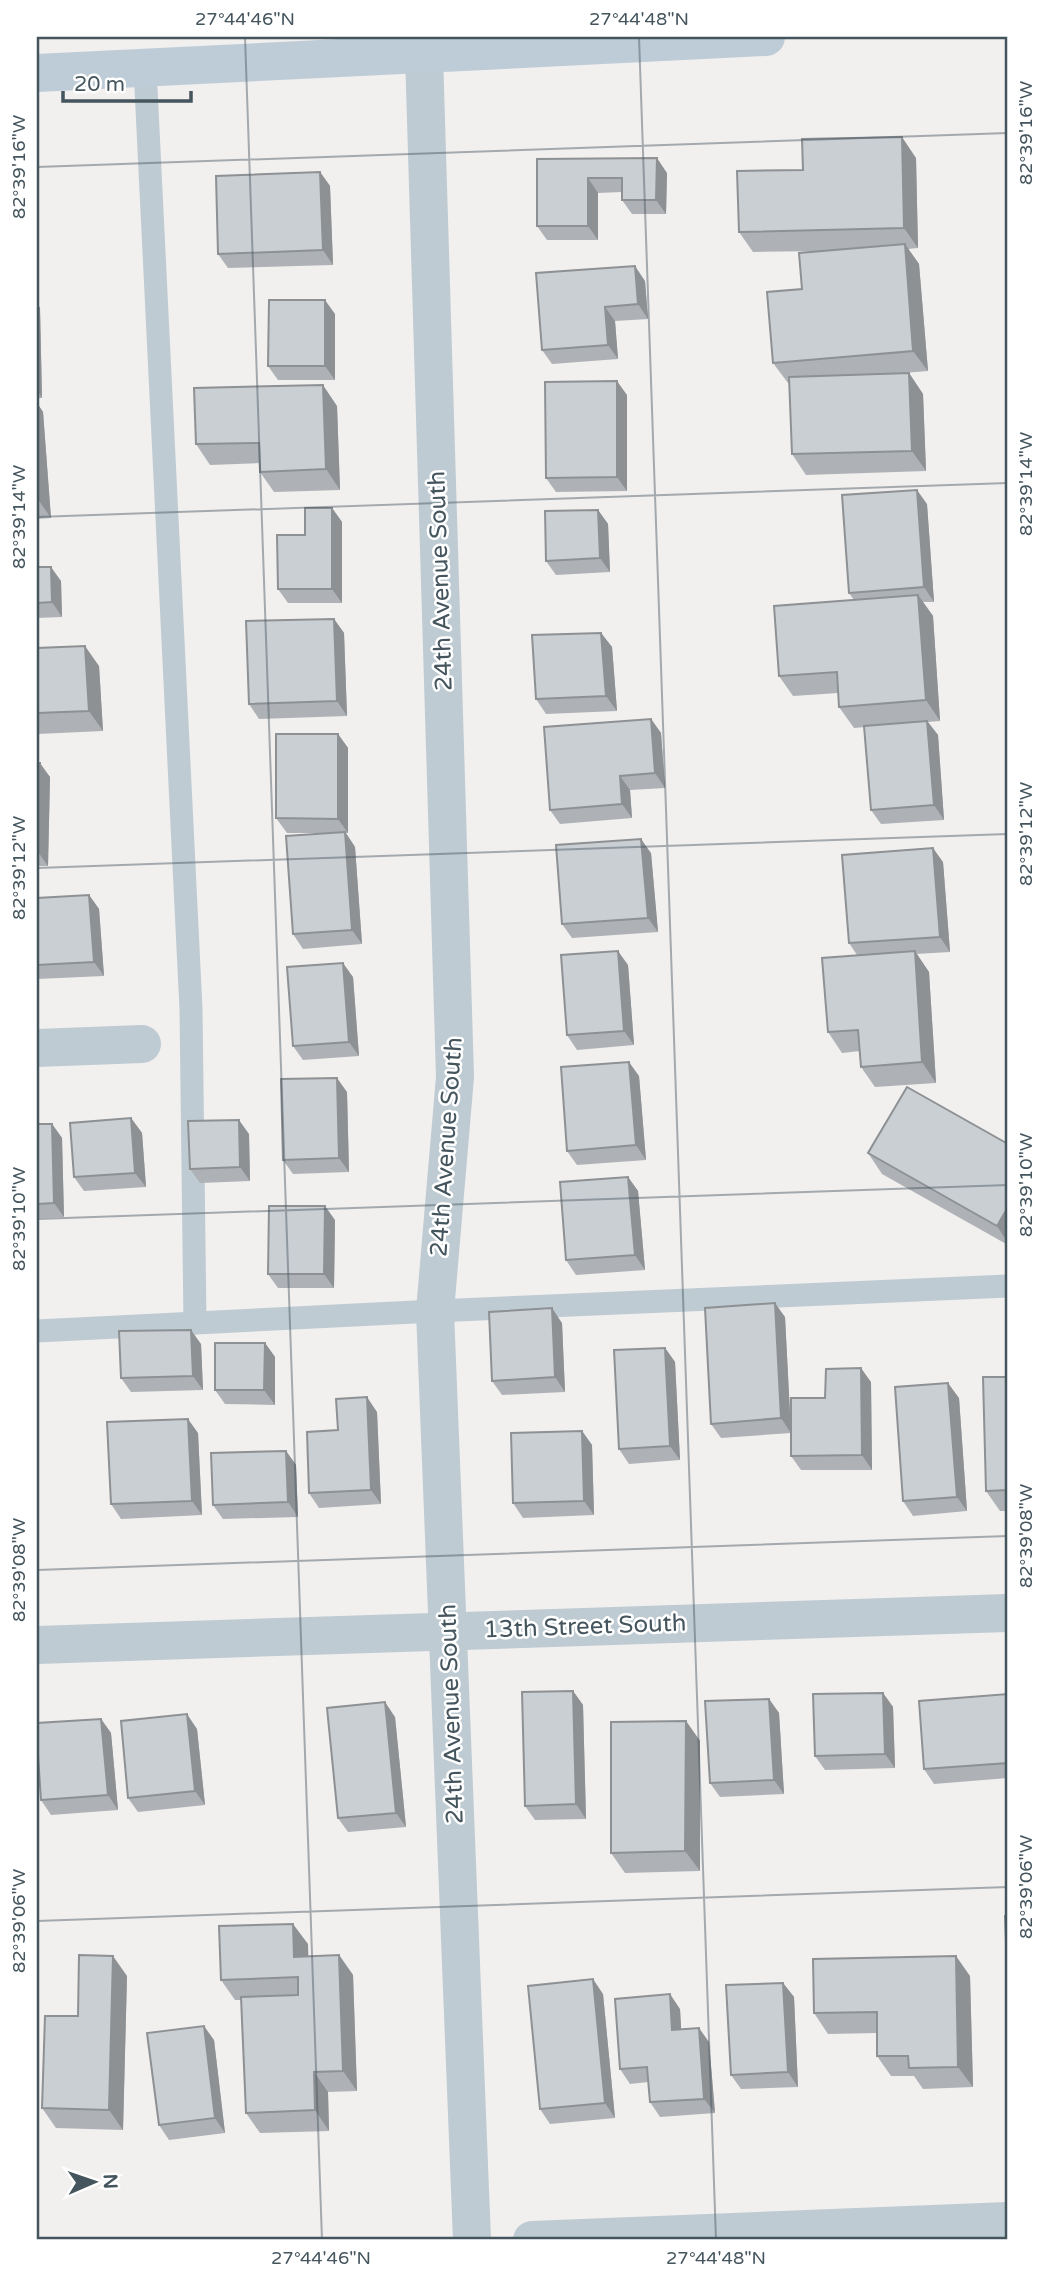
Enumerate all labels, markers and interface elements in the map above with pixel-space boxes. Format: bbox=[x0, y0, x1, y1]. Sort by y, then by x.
text: 27°44'46"N bbox=[195, 8, 295, 30]
text: 27°44'48"N bbox=[589, 8, 689, 30]
scale bar bbox=[63, 60, 191, 104]
text: 20 m bbox=[74, 72, 125, 97]
text: 82°39'16"W bbox=[1015, 81, 1037, 185]
text: 82°39'16"W bbox=[8, 115, 30, 219]
text: 82°39'14"W bbox=[1015, 432, 1037, 536]
text: 82°39'14"W bbox=[8, 465, 30, 569]
street label: 24th Avenue South bbox=[422, 470, 459, 691]
text: 82°39'12"W bbox=[1015, 782, 1037, 886]
text: 82°39'12"W bbox=[8, 816, 30, 920]
street label: 24th Avenue South bbox=[424, 1036, 469, 1258]
text: 82°39'10"W bbox=[1015, 1133, 1037, 1237]
text: 82°39'10"W bbox=[8, 1167, 30, 1271]
text: 82°39'08"W bbox=[1015, 1484, 1037, 1588]
text: 82°39'08"W bbox=[8, 1518, 30, 1622]
street label: 24th Avenue South bbox=[433, 1603, 470, 1824]
street label: 13th Street South bbox=[483, 1608, 687, 1645]
text: 82°39'06"W bbox=[1015, 1835, 1037, 1939]
text: 82°39'06"W bbox=[8, 1869, 30, 1973]
north arrow bbox=[60, 2148, 130, 2218]
text: N bbox=[99, 2173, 121, 2189]
text: 27°44'46"N bbox=[271, 2247, 371, 2269]
text: 27°44'48"N bbox=[666, 2247, 766, 2269]

